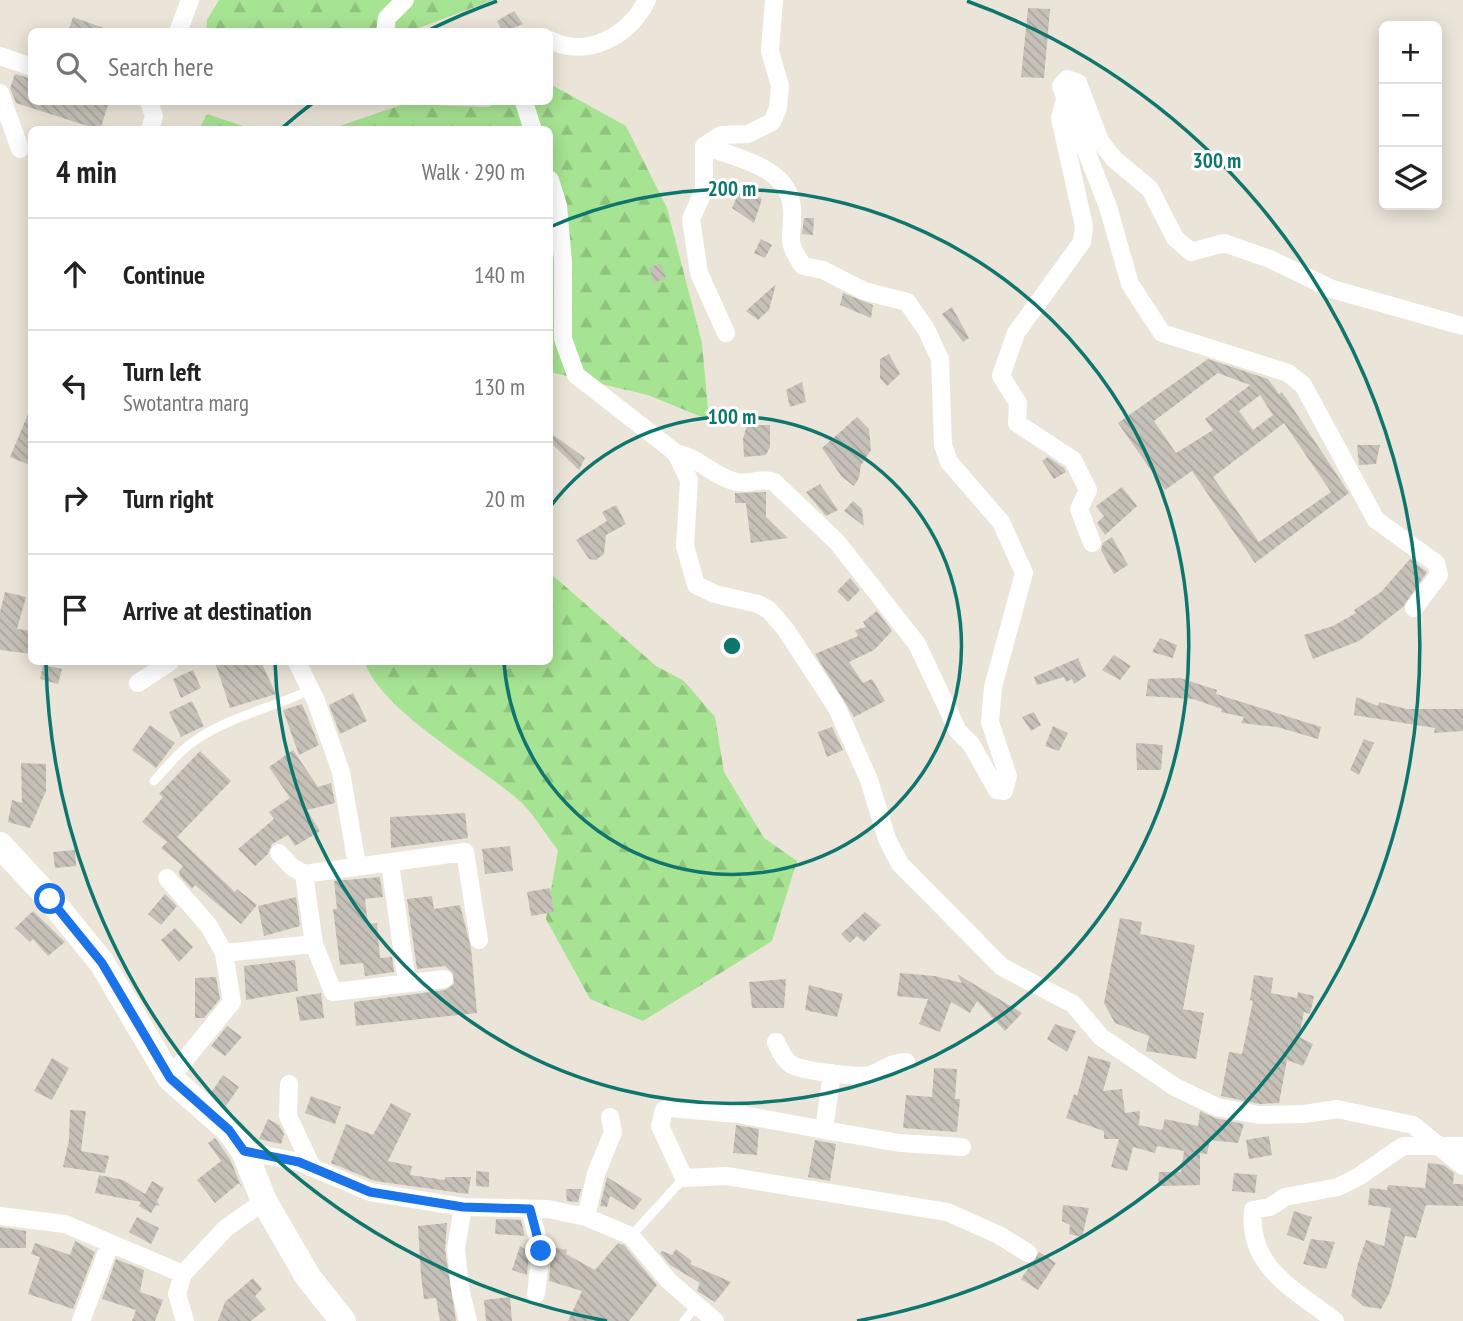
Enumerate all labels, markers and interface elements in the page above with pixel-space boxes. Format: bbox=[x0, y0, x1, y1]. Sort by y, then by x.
map controls bbox=[1379, 21, 1442, 210]
button: + bbox=[1379, 21, 1442, 84]
search box bbox=[28, 28, 553, 105]
icon: search bbox=[52, 48, 90, 86]
text: Search here bbox=[108, 50, 214, 83]
button: − bbox=[1379, 84, 1442, 147]
text: 300 m bbox=[1193, 147, 1241, 174]
button: layers bbox=[1379, 147, 1442, 210]
text: 4 min bbox=[56, 152, 117, 191]
text: Walk · 290 m bbox=[422, 157, 525, 186]
text: 200 m bbox=[708, 175, 756, 202]
icon: ahead bbox=[56, 255, 94, 293]
text: Continue bbox=[123, 258, 205, 291]
text: 140 m bbox=[474, 260, 525, 289]
text: Turn left bbox=[123, 355, 201, 388]
icon: left bbox=[56, 367, 94, 405]
text: 130 m bbox=[474, 372, 525, 401]
text: Swotantra marg bbox=[123, 388, 249, 417]
text: 100 m bbox=[708, 403, 756, 430]
icon: right bbox=[56, 479, 94, 517]
text: Turn right bbox=[123, 482, 214, 515]
text: 20 m bbox=[484, 484, 525, 513]
icon: arrive bbox=[56, 591, 94, 629]
text: Arrive at destination bbox=[123, 594, 312, 627]
centre of rings bbox=[720, 634, 744, 658]
route start bbox=[34, 883, 65, 914]
route end bbox=[525, 1235, 556, 1266]

